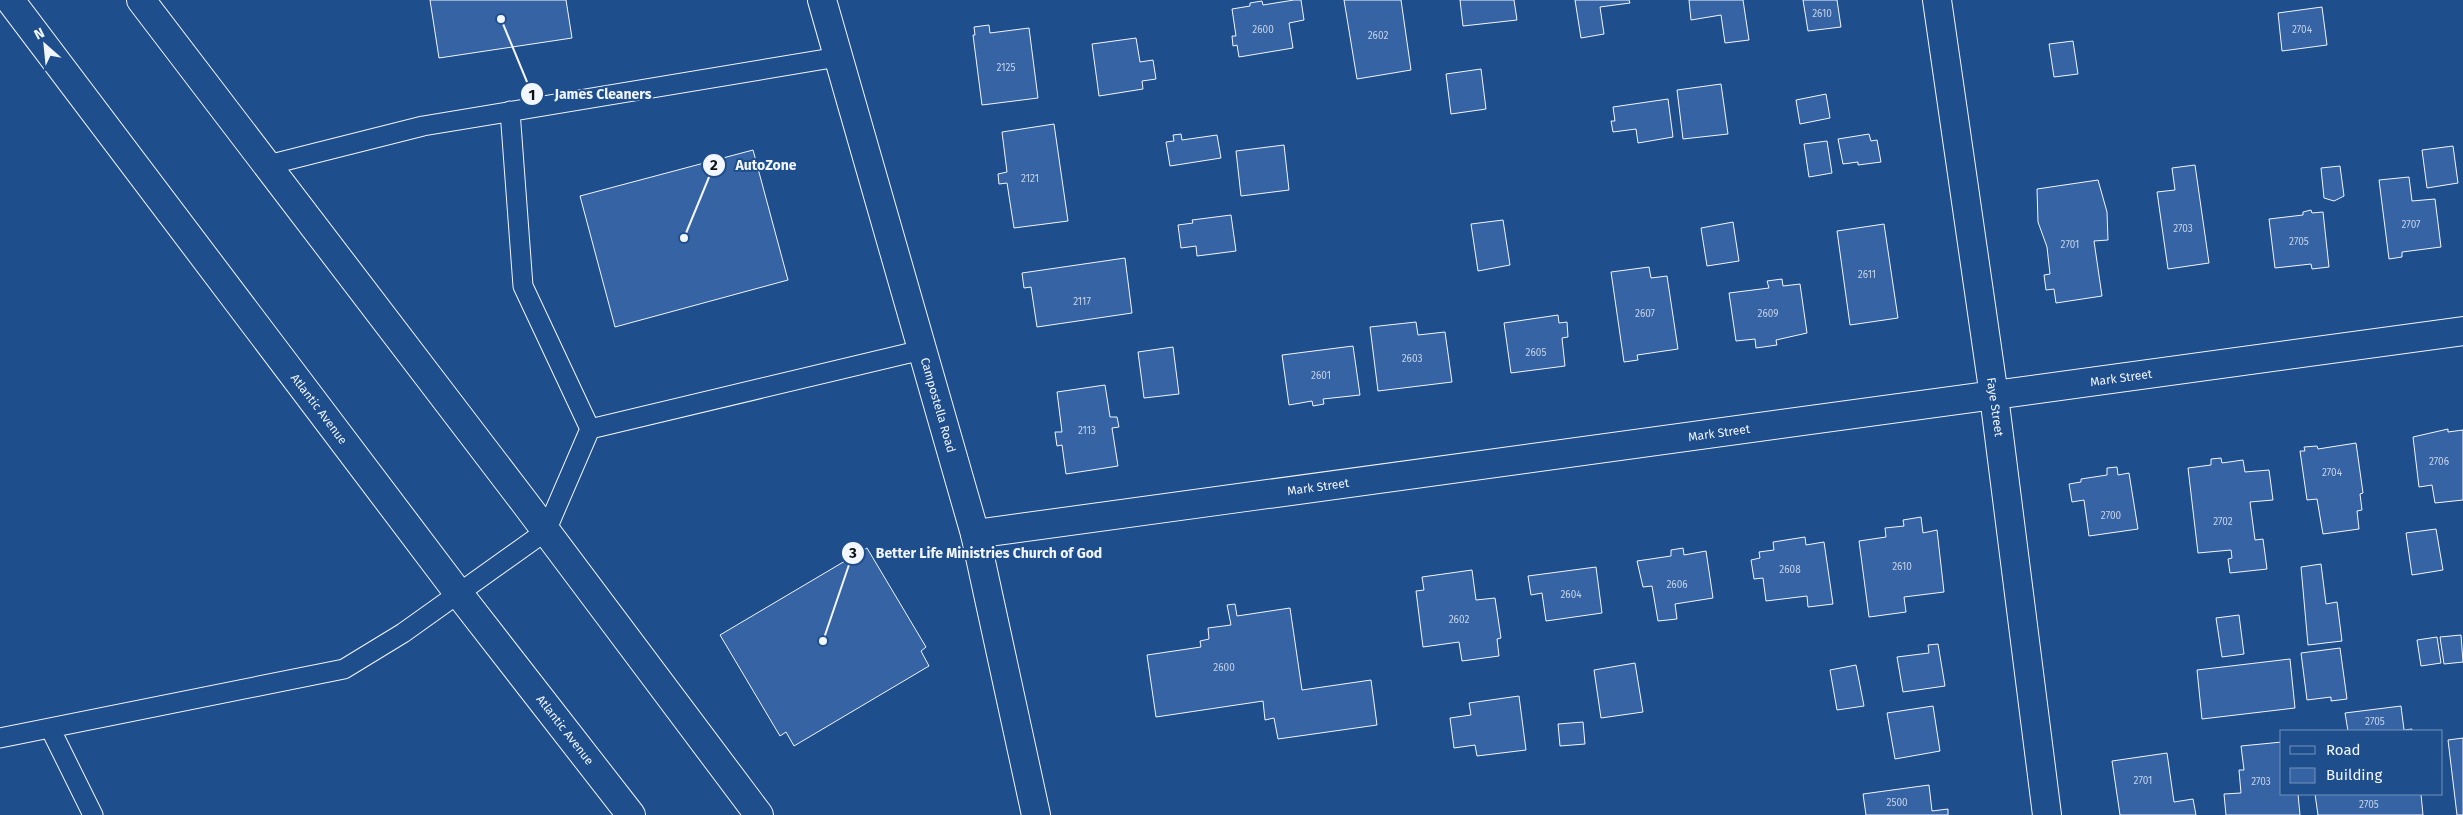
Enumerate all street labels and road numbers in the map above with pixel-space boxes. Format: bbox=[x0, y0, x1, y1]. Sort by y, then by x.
street label: Campostella Road bbox=[918, 356, 958, 454]
street label: Mark Street bbox=[2089, 367, 2154, 389]
street label: Atlantic Avenue bbox=[288, 371, 350, 447]
street label: Faye Street bbox=[1984, 376, 2006, 438]
street label: Mark Street bbox=[1687, 422, 1752, 444]
street label: Mark Street bbox=[1286, 476, 1351, 498]
street label: Atlantic Avenue bbox=[533, 692, 597, 768]

